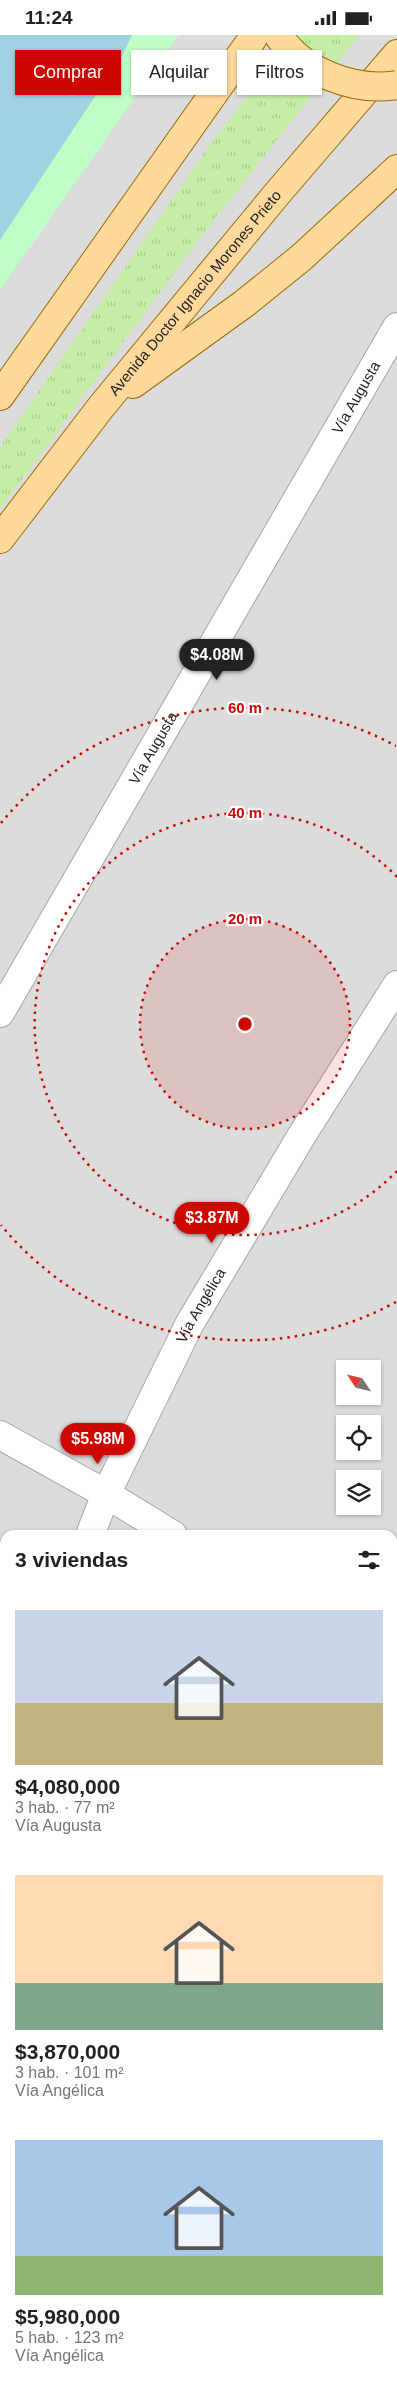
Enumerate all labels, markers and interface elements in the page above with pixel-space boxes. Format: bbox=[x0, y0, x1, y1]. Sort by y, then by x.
text: 11:24 bbox=[25, 7, 73, 28]
chip: Comprar bbox=[15, 50, 121, 95]
chip: Alquilar bbox=[131, 50, 227, 95]
chip: Filtros bbox=[237, 50, 322, 95]
street label: Avenida Doctor Ignacio Morones Prieto bbox=[105, 187, 284, 399]
street label: Vía Augusta bbox=[328, 358, 384, 437]
pin: $4.08M bbox=[176, 639, 258, 681]
text: $4.08M bbox=[190, 646, 244, 663]
text: 60 m bbox=[228, 699, 262, 716]
street label: Vía Augusta bbox=[125, 708, 181, 787]
text: 40 m bbox=[228, 804, 262, 821]
text: 20 m bbox=[228, 910, 262, 927]
centre of rings bbox=[236, 1015, 254, 1033]
pin: $3.87M bbox=[171, 1201, 253, 1244]
text: $3.87M bbox=[185, 1209, 239, 1226]
street label: Vía Angélica bbox=[173, 1264, 229, 1346]
north arrow bbox=[336, 1360, 381, 1405]
map controls bbox=[336, 1360, 381, 1515]
button: locate bbox=[336, 1415, 381, 1460]
pin: $5.98M bbox=[57, 1423, 139, 1465]
text: $5.98M bbox=[71, 1430, 125, 1447]
button: layers bbox=[336, 1470, 381, 1515]
icon: filters bbox=[355, 1546, 383, 1574]
text: 3 viviendas bbox=[15, 1548, 128, 1571]
icon: home bbox=[154, 1643, 244, 1733]
text: $4,080,000 bbox=[15, 1775, 120, 1798]
text: 3 hab. · 77 m² bbox=[15, 1799, 115, 1816]
text: Vía Augusta bbox=[15, 1817, 101, 1834]
icon: home bbox=[154, 1908, 244, 1998]
text: $3,870,000 bbox=[15, 2040, 120, 2063]
text: 3 hab. · 101 m² bbox=[15, 2064, 124, 2081]
text: Vía Angélica bbox=[15, 2082, 104, 2099]
icon: home bbox=[154, 2173, 244, 2263]
text: $5,980,000 bbox=[15, 2305, 120, 2328]
text: 5 hab. · 123 m² bbox=[15, 2329, 124, 2346]
text: Vía Angélica bbox=[15, 2347, 104, 2364]

